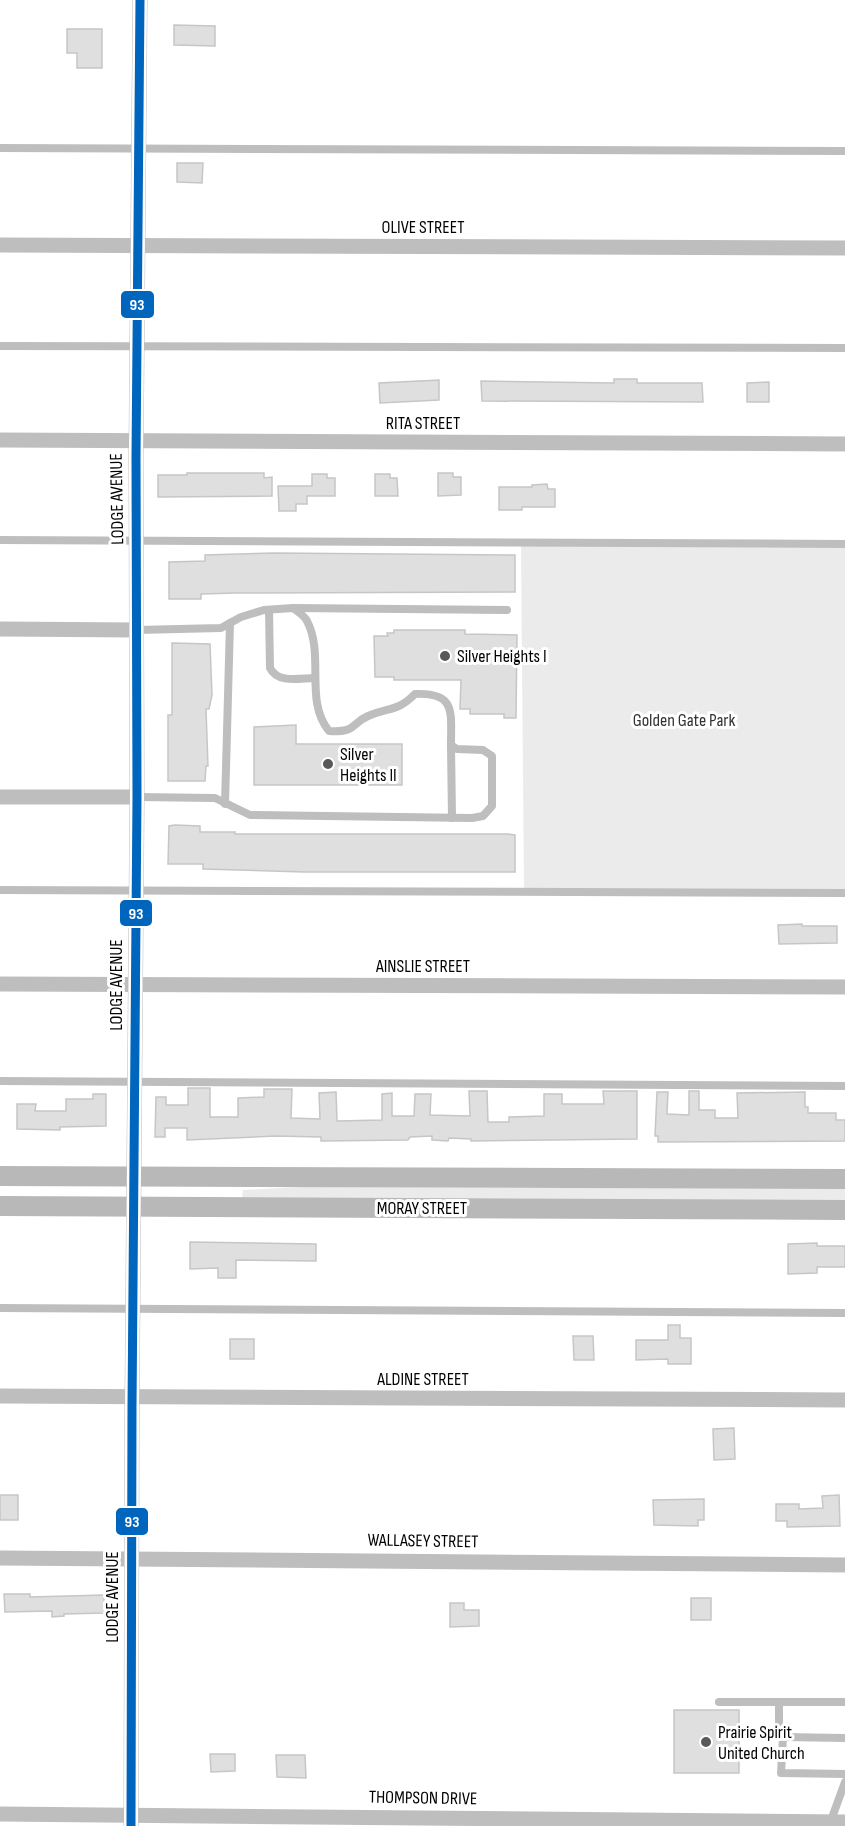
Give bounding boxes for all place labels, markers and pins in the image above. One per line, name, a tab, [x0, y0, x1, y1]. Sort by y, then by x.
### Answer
place label: Silver Heights I	[457, 646, 547, 667]
marker: Silver Heights I	[438, 649, 452, 663]
place label: Silver Heights II	[340, 744, 397, 786]
marker: Silver Heights II	[321, 757, 335, 771]
place label: Prairie Spirit United Church	[718, 1722, 805, 1764]
marker: Prairie Spirit United Church	[699, 1735, 713, 1749]

